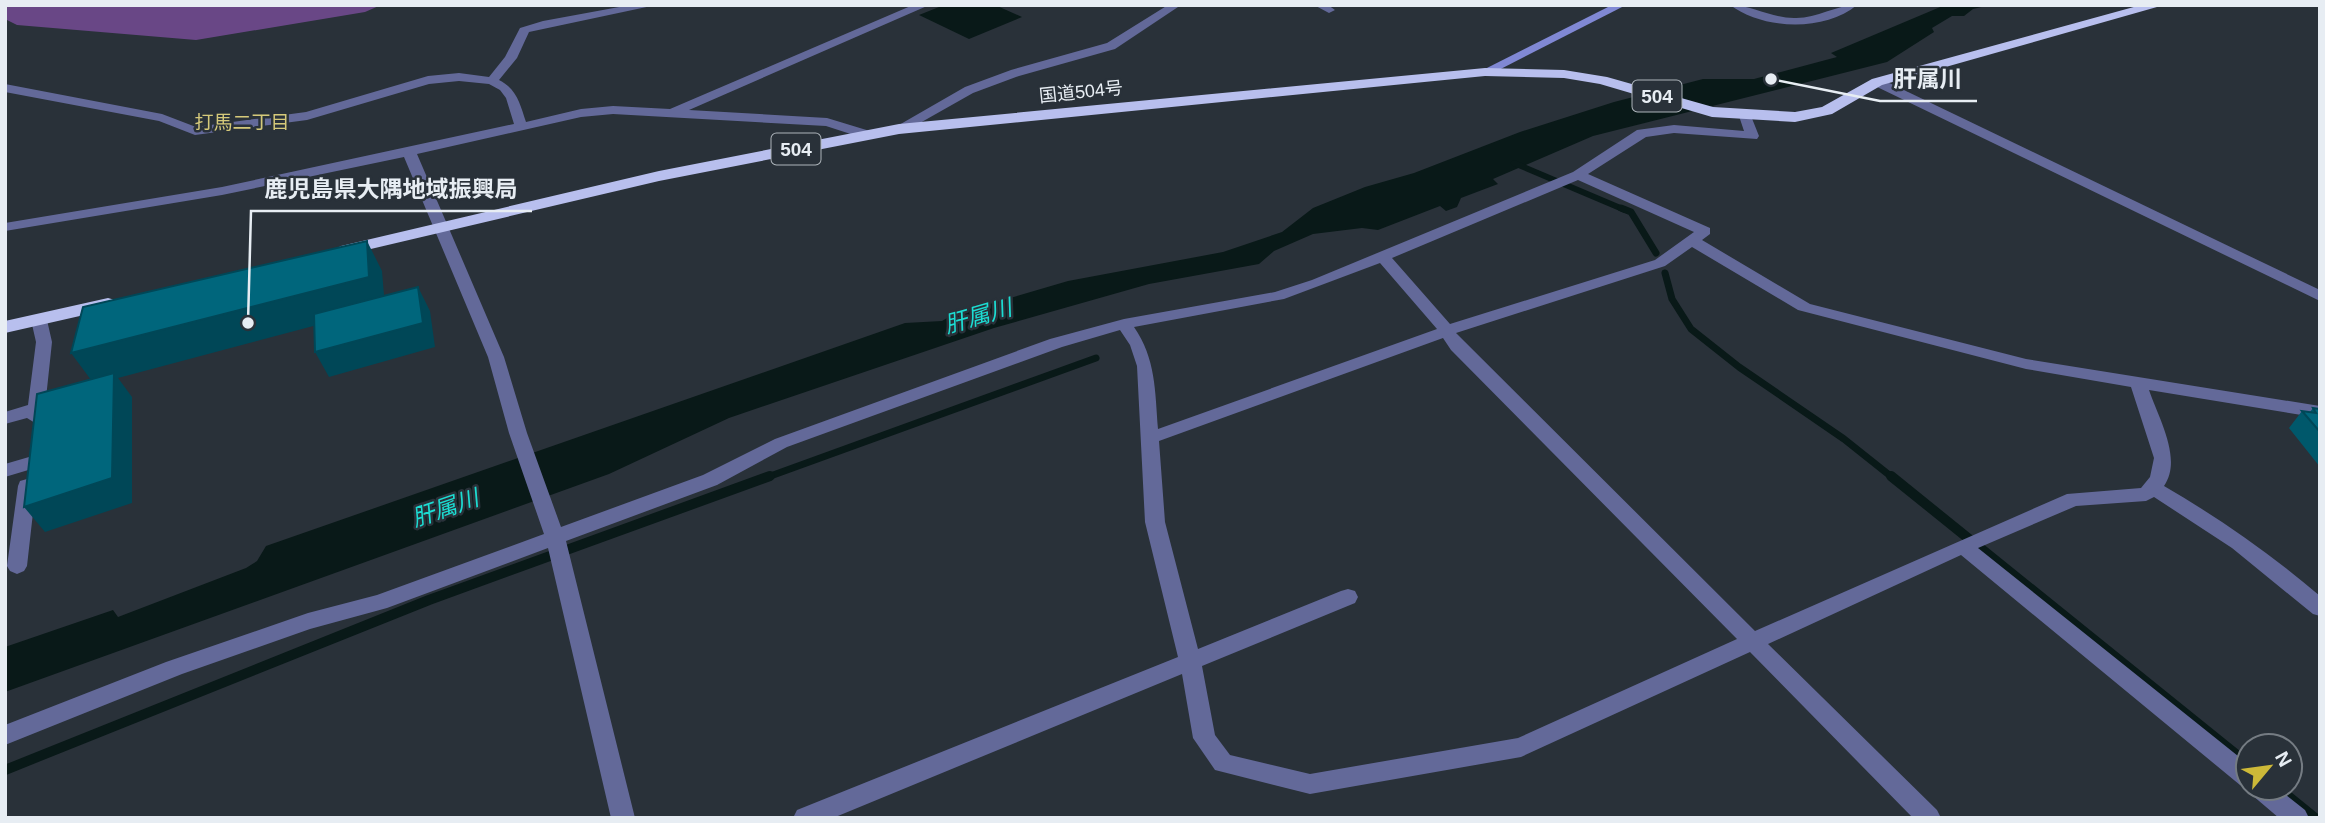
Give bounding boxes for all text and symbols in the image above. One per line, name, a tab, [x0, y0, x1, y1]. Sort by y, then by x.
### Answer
callout: 肝属川	[1880, 57, 1977, 101]
text: 肝属川	[1894, 66, 1963, 92]
street label: 国道504号	[1038, 78, 1124, 106]
road number: 504	[1632, 80, 1682, 111]
district label: 打馬二丁目	[194, 112, 290, 133]
road number: 504	[772, 134, 820, 164]
callout: 鹿児島県大隅地域振興局	[251, 167, 532, 211]
text: 鹿児島県大隅地域振興局	[265, 176, 518, 202]
water label: 肝属川	[941, 293, 1018, 338]
water label: 肝属川	[408, 483, 485, 532]
north arrow	[2234, 732, 2304, 802]
text: N	[2271, 748, 2296, 770]

